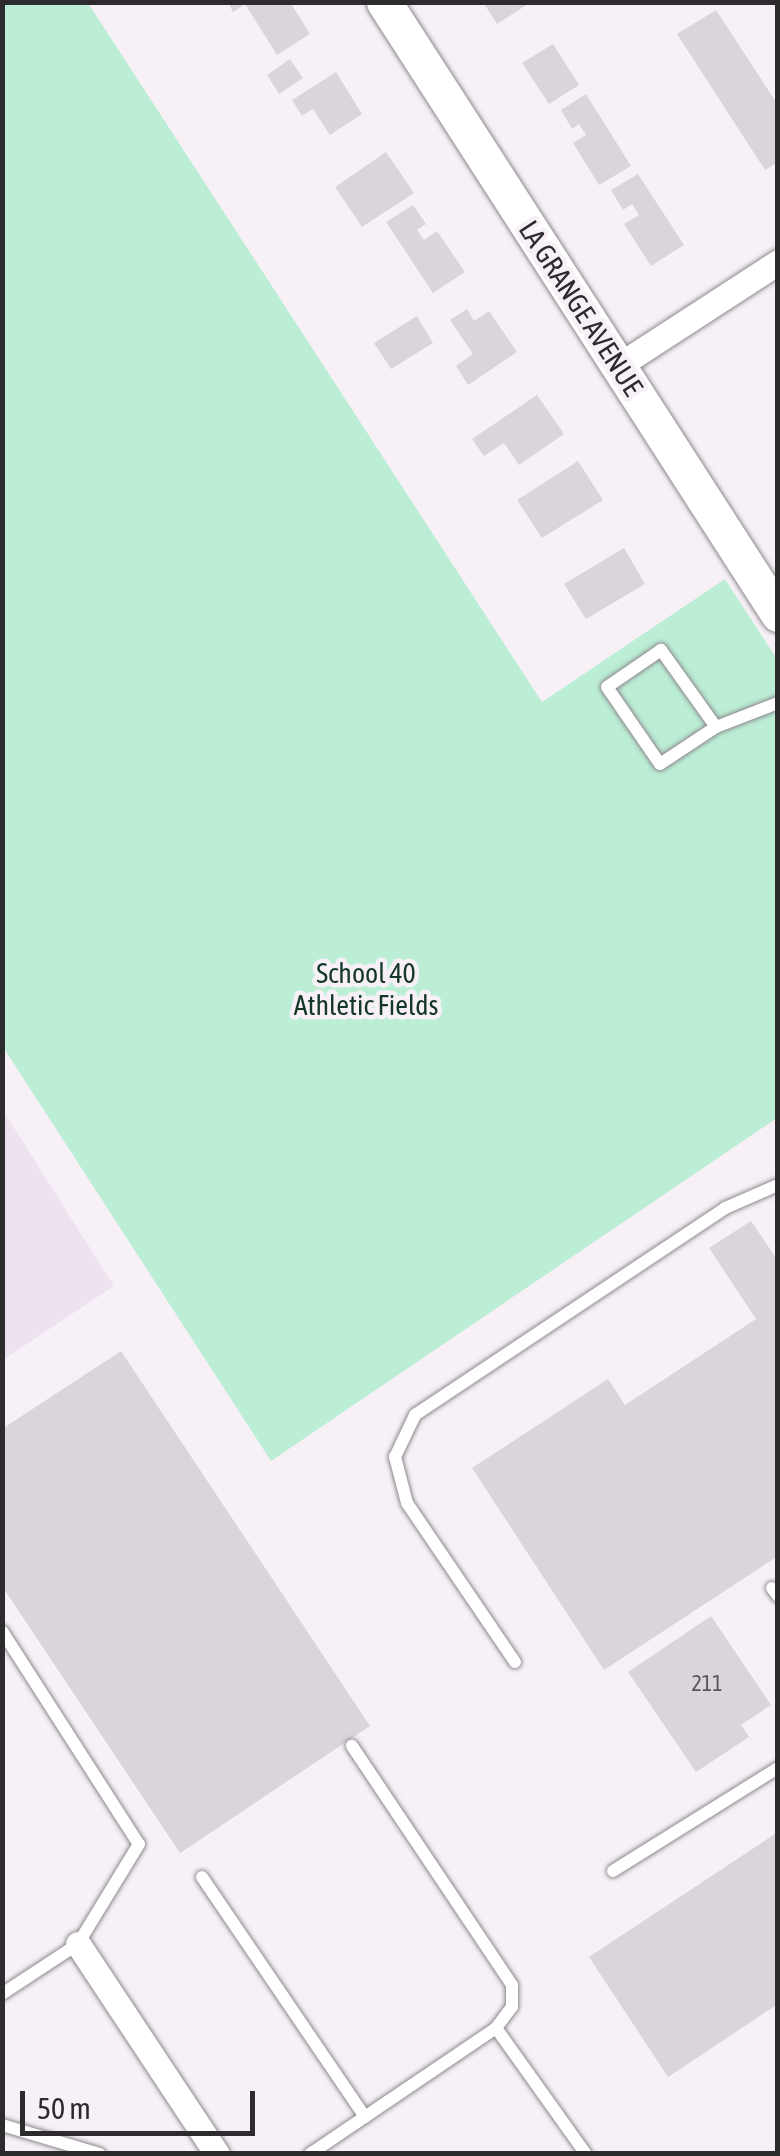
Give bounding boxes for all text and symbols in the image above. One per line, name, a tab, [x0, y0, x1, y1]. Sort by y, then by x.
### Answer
street label: LA GRANGE AVENUE	[512, 214, 650, 402]
park label: School 40 Athletic Fields	[294, 956, 438, 1022]
house number: 211	[691, 1671, 723, 1697]
scale bar	[25, 2071, 260, 2133]
text: 50 m	[37, 2091, 91, 2125]

